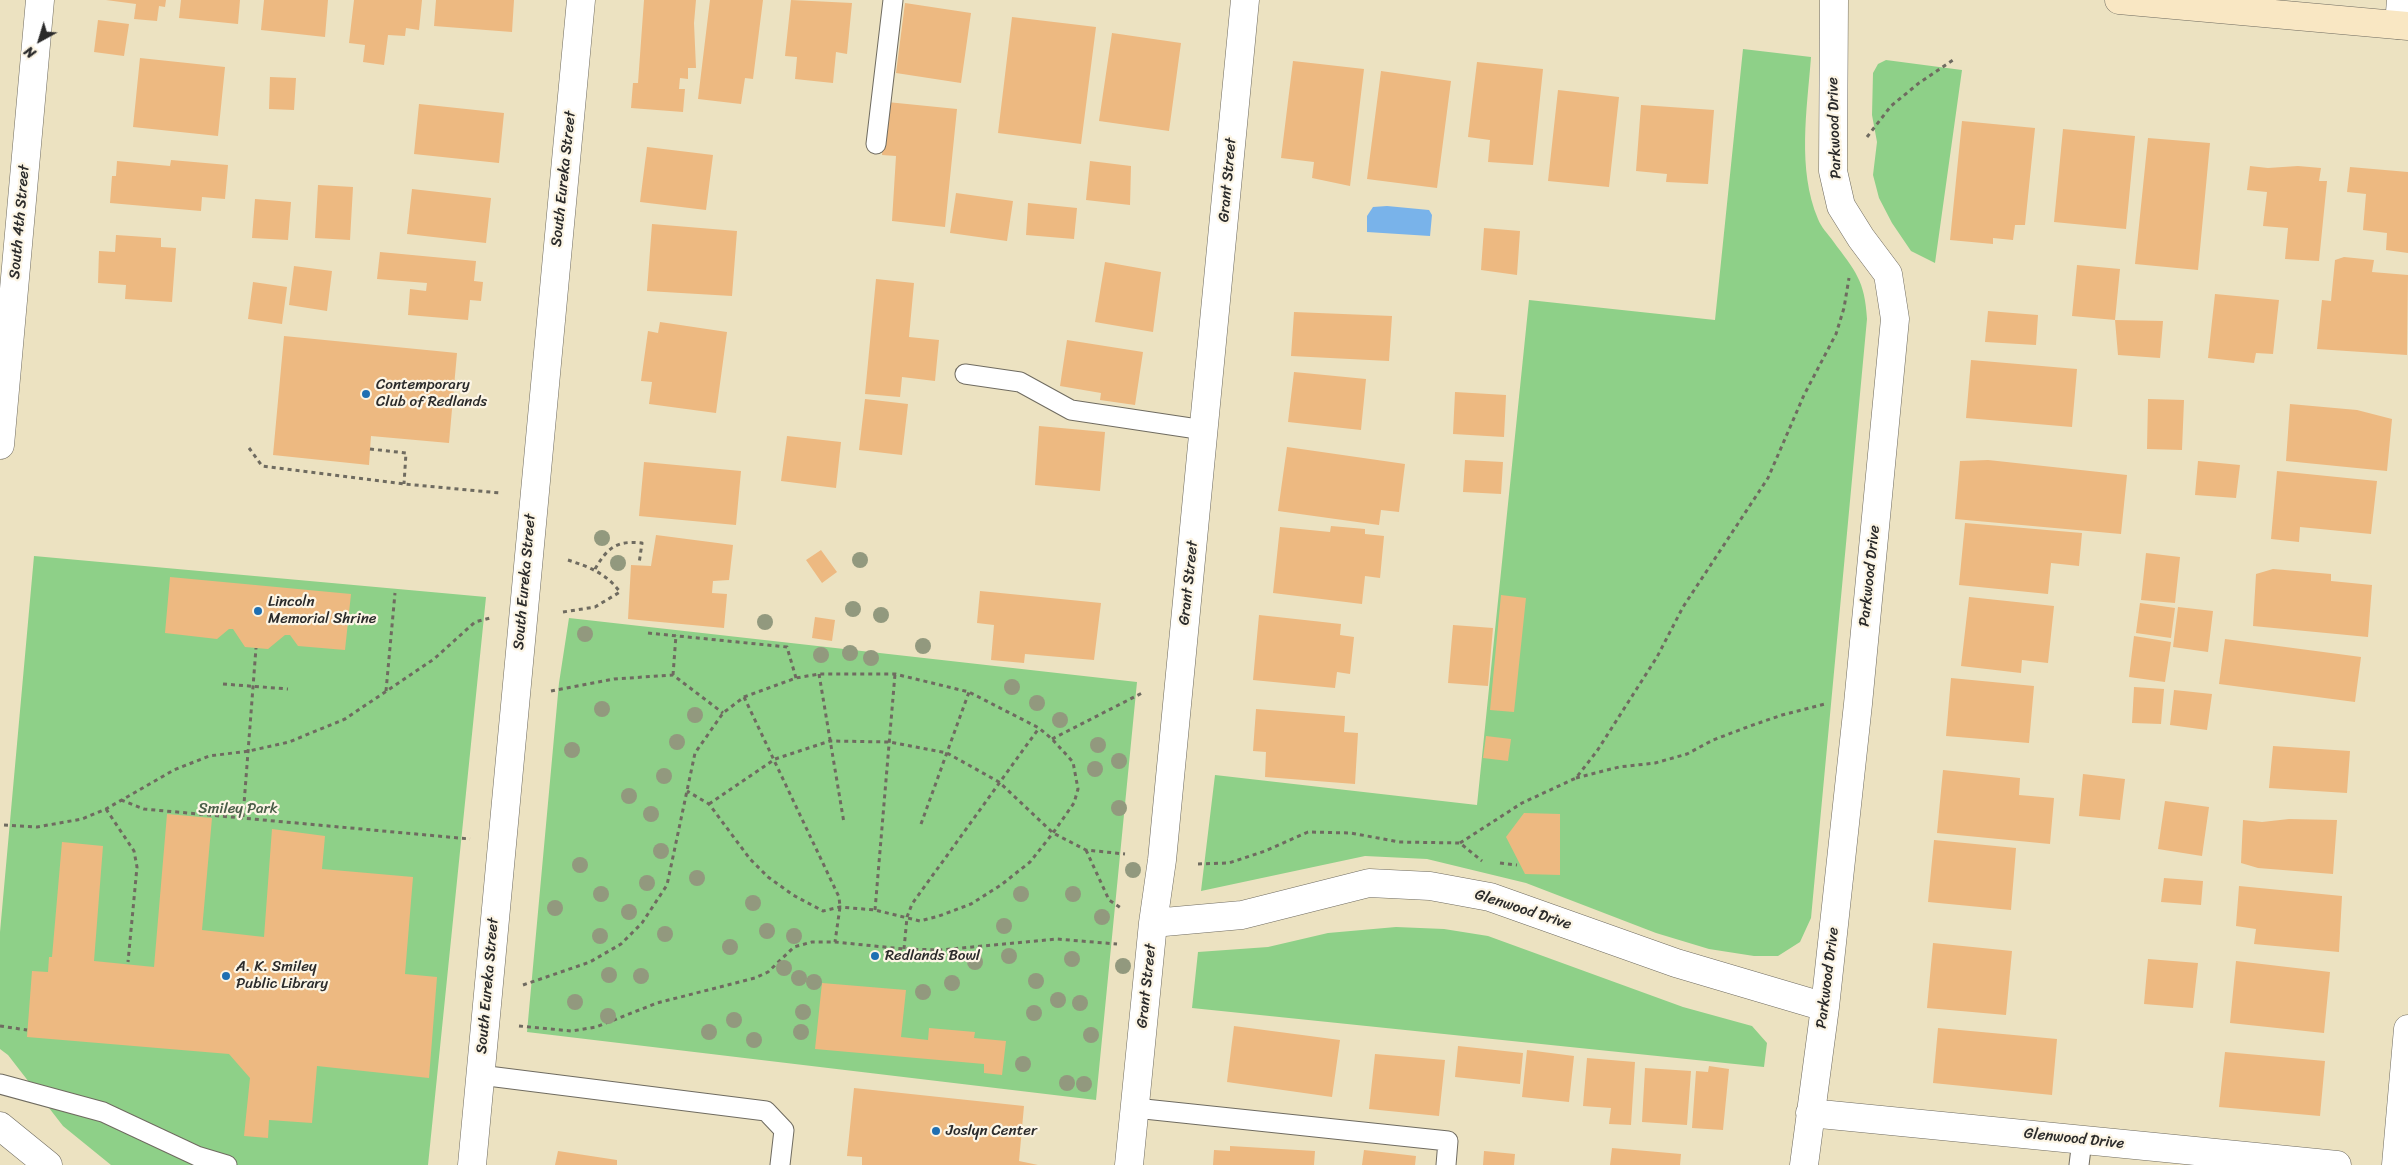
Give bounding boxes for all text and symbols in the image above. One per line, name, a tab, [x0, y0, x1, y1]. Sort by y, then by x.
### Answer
north arrow	[15, 15, 65, 65]
text: N	[19, 39, 42, 65]
street label: Parkwood Drive	[1824, 77, 1846, 179]
street label: South Eureka Street	[548, 110, 580, 248]
street label: Grant Street	[1215, 137, 1241, 223]
street label: South 4th Street	[6, 164, 34, 280]
place label: Contemporary Club of Redlands	[376, 376, 487, 411]
marker: Contemporary Club of Redlands	[360, 388, 372, 400]
street label: South Eureka Street	[510, 513, 540, 651]
street label: Parkwood Drive	[1856, 524, 1884, 628]
street label: Grant Street	[1176, 540, 1202, 626]
place label: Lincoln Memorial Shrine	[268, 593, 377, 628]
marker: Lincoln Memorial Shrine	[252, 605, 264, 617]
park label: Smiley Park	[198, 800, 278, 818]
street label: Glenwood Drive	[1472, 886, 1574, 934]
street label: South Eureka Street	[473, 917, 503, 1055]
street label: Parkwood Drive	[1813, 926, 1843, 1030]
street label: Grant Street	[1134, 943, 1160, 1029]
place label: Redlands Bowl	[885, 947, 980, 965]
marker: Redlands Bowl	[869, 950, 881, 962]
place label: A. K. Smiley Public Library	[236, 958, 328, 993]
marker: A. K. Smiley Public Library	[220, 970, 232, 982]
place label: Joslyn Center	[946, 1122, 1037, 1140]
marker: Joslyn Center	[930, 1125, 942, 1137]
street label: Glenwood Drive	[2023, 1125, 2125, 1153]

